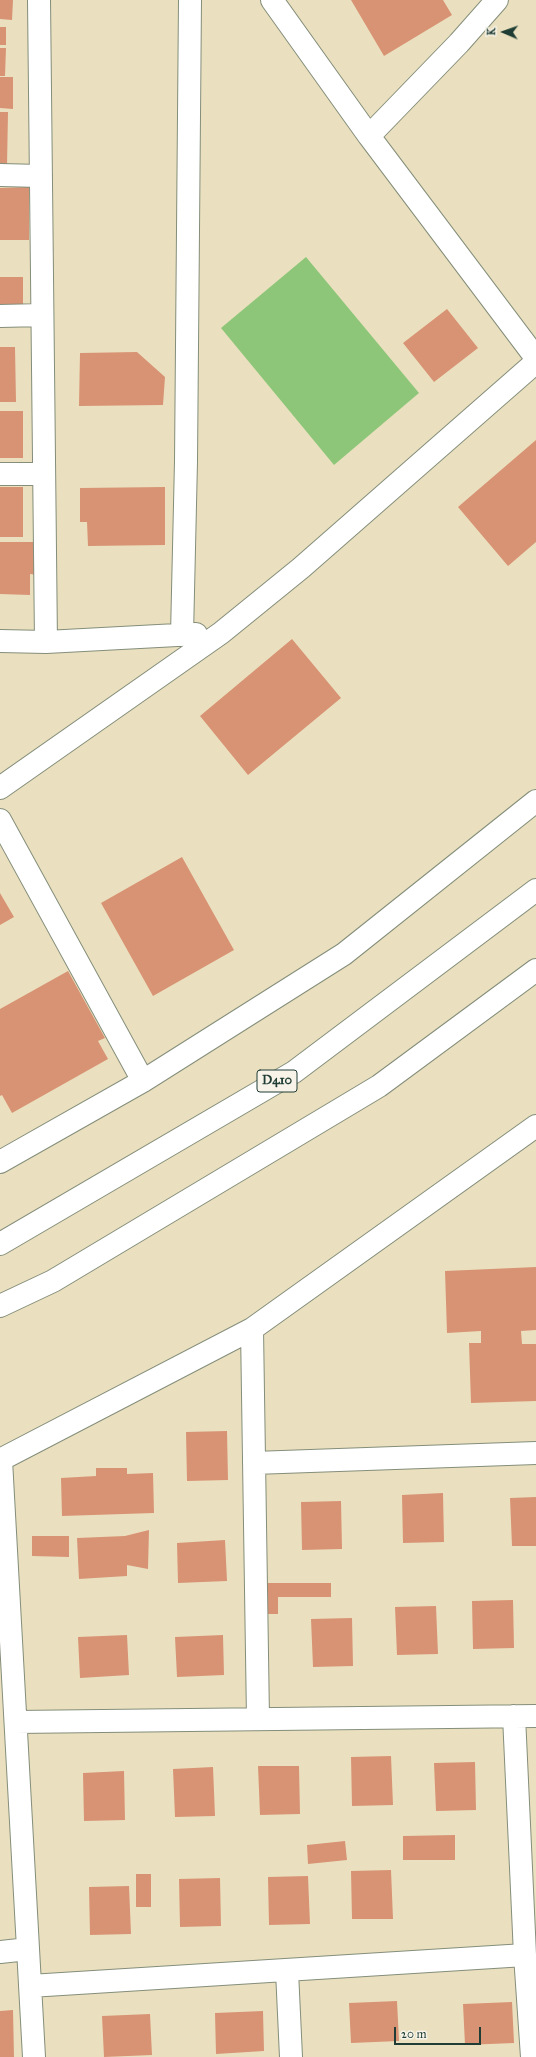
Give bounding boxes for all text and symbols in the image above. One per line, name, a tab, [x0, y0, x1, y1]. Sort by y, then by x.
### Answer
north arrow	[484, 12, 524, 52]
text: K	[485, 27, 498, 36]
road number: D410	[257, 1070, 297, 1092]
scale bar	[396, 2019, 483, 2045]
text: 20 m	[401, 2027, 427, 2041]

